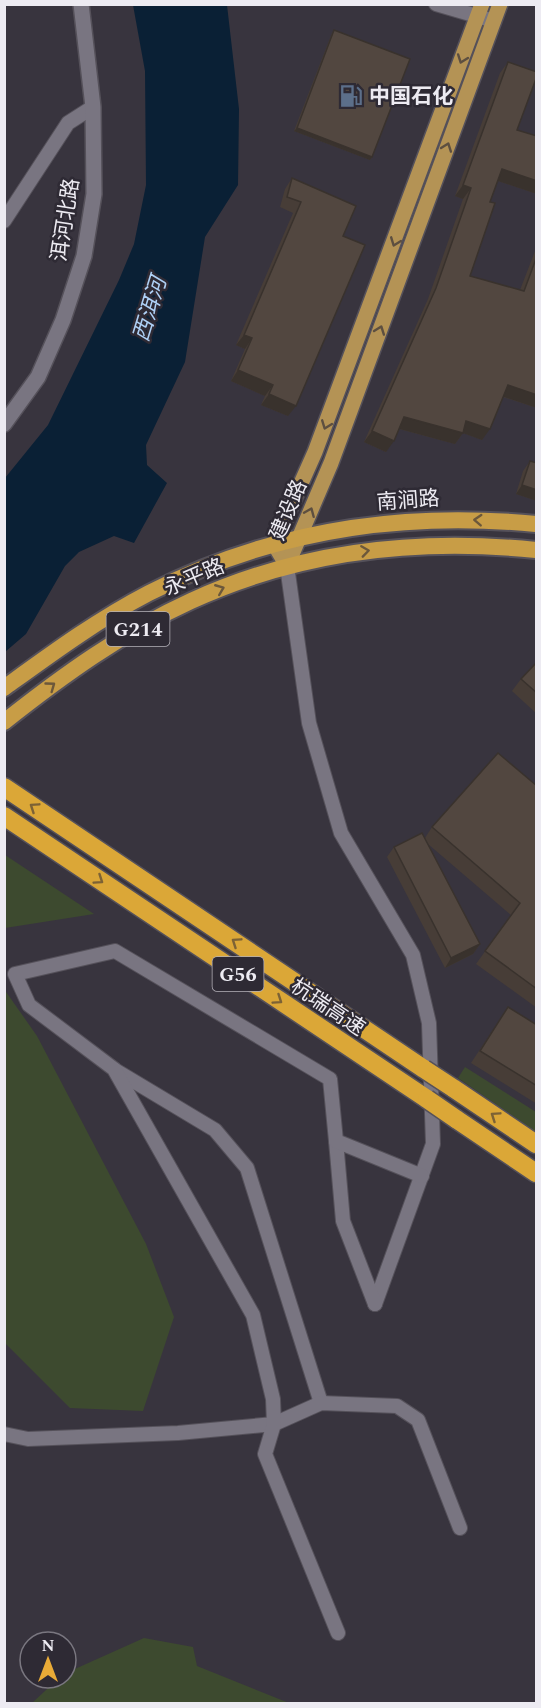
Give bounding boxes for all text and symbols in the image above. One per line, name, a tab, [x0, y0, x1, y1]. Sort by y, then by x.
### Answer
one-way arrow	[457, 54, 470, 64]
place label: 中国石化	[369, 81, 453, 113]
fuel station icon: 中国石化	[338, 83, 364, 109]
one-way arrow	[440, 143, 453, 153]
street label: 洱河北路	[44, 176, 88, 264]
one-way arrow	[389, 237, 402, 247]
water label: 西洱河	[125, 269, 177, 346]
one-way arrow	[372, 326, 385, 336]
one-way arrow	[320, 419, 333, 430]
street label: 建设路	[262, 475, 316, 546]
street label: 南涧路	[376, 483, 441, 519]
one-way arrow	[303, 508, 315, 519]
one-way arrow	[474, 513, 483, 526]
one-way arrow	[361, 546, 370, 558]
street label: 永平路	[159, 551, 230, 605]
one-way arrow	[213, 584, 224, 596]
road number: G214	[106, 612, 170, 646]
one-way arrow	[45, 682, 56, 693]
one-way arrow	[29, 803, 40, 814]
one-way arrow	[92, 873, 103, 884]
one-way arrow	[232, 938, 242, 950]
road number: G56	[212, 957, 264, 991]
street label: 杭瑞高速	[284, 971, 371, 1045]
one-way arrow	[272, 993, 282, 1005]
one-way arrow	[490, 1112, 501, 1123]
north arrow	[18, 1630, 78, 1690]
text: N	[41, 1634, 55, 1658]

